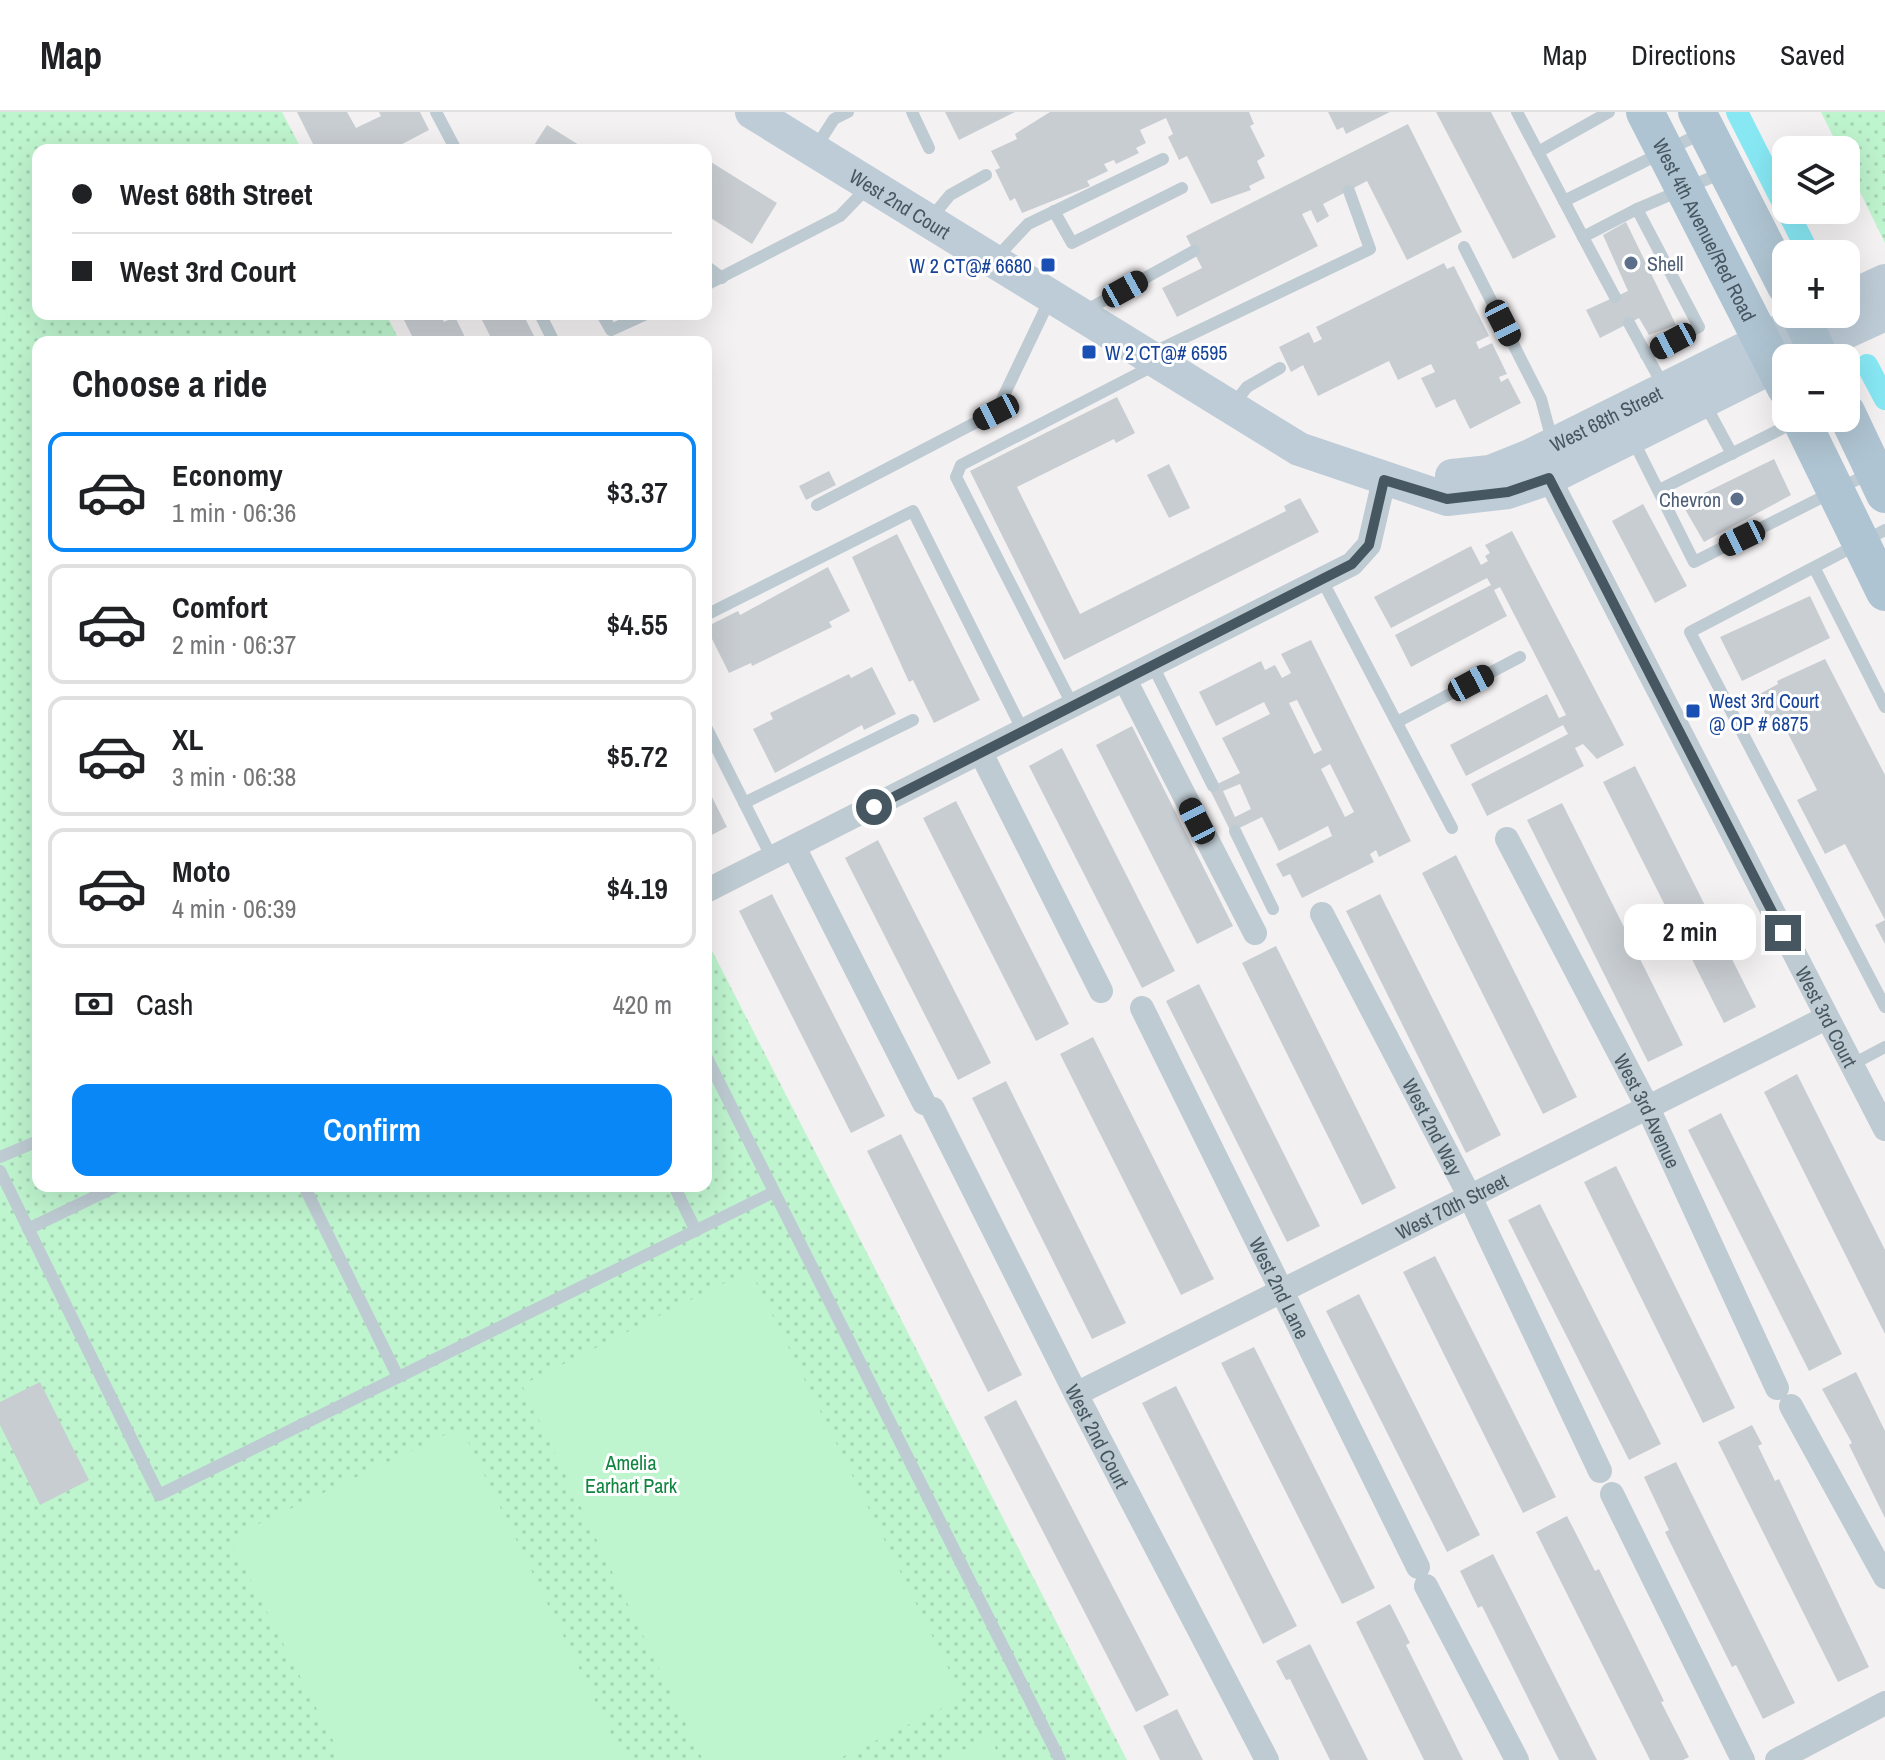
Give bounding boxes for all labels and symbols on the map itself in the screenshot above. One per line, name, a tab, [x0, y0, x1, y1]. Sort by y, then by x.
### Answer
street label: West 4th Avenue/Red Road	[1647, 133, 1763, 326]
street label: West 2nd Court	[845, 162, 956, 245]
place label: Shell	[1647, 250, 1683, 277]
place label: W 2 CT@# 6680	[910, 252, 1032, 279]
marker: Shell	[1622, 254, 1640, 272]
marker: W 2 CT@# 6680	[1039, 256, 1057, 274]
car	[1098, 267, 1152, 311]
car	[1481, 296, 1525, 350]
car	[1646, 319, 1700, 363]
place label: W 2 CT@# 6595	[1105, 339, 1227, 366]
marker: W 2 CT@# 6595	[1080, 343, 1098, 361]
street label: West 68th Street	[1545, 379, 1667, 457]
car	[969, 390, 1023, 434]
place label: Chevron	[1659, 486, 1721, 513]
marker: Chevron	[1728, 490, 1746, 508]
car	[1715, 517, 1769, 559]
car	[1444, 661, 1498, 705]
place label: West 3rd Court @ OP # 6875	[1709, 687, 1819, 737]
marker: West 3rd Court @ OP # 6875	[1684, 702, 1702, 720]
route start	[856, 789, 892, 825]
car	[1175, 794, 1219, 848]
callout: 2 min	[1623, 905, 1755, 961]
route end	[1765, 915, 1801, 951]
street label: West 3rd Court	[1790, 961, 1864, 1072]
street label: West 3rd Avenue	[1608, 1049, 1687, 1172]
street label: West 2nd Way	[1397, 1074, 1470, 1181]
street label: West 70th Street	[1391, 1166, 1512, 1245]
street label: West 2nd Lane	[1244, 1232, 1317, 1343]
street label: West 2nd Court	[1060, 1379, 1136, 1493]
park label: Amelia Earhart Park	[585, 1449, 678, 1499]

